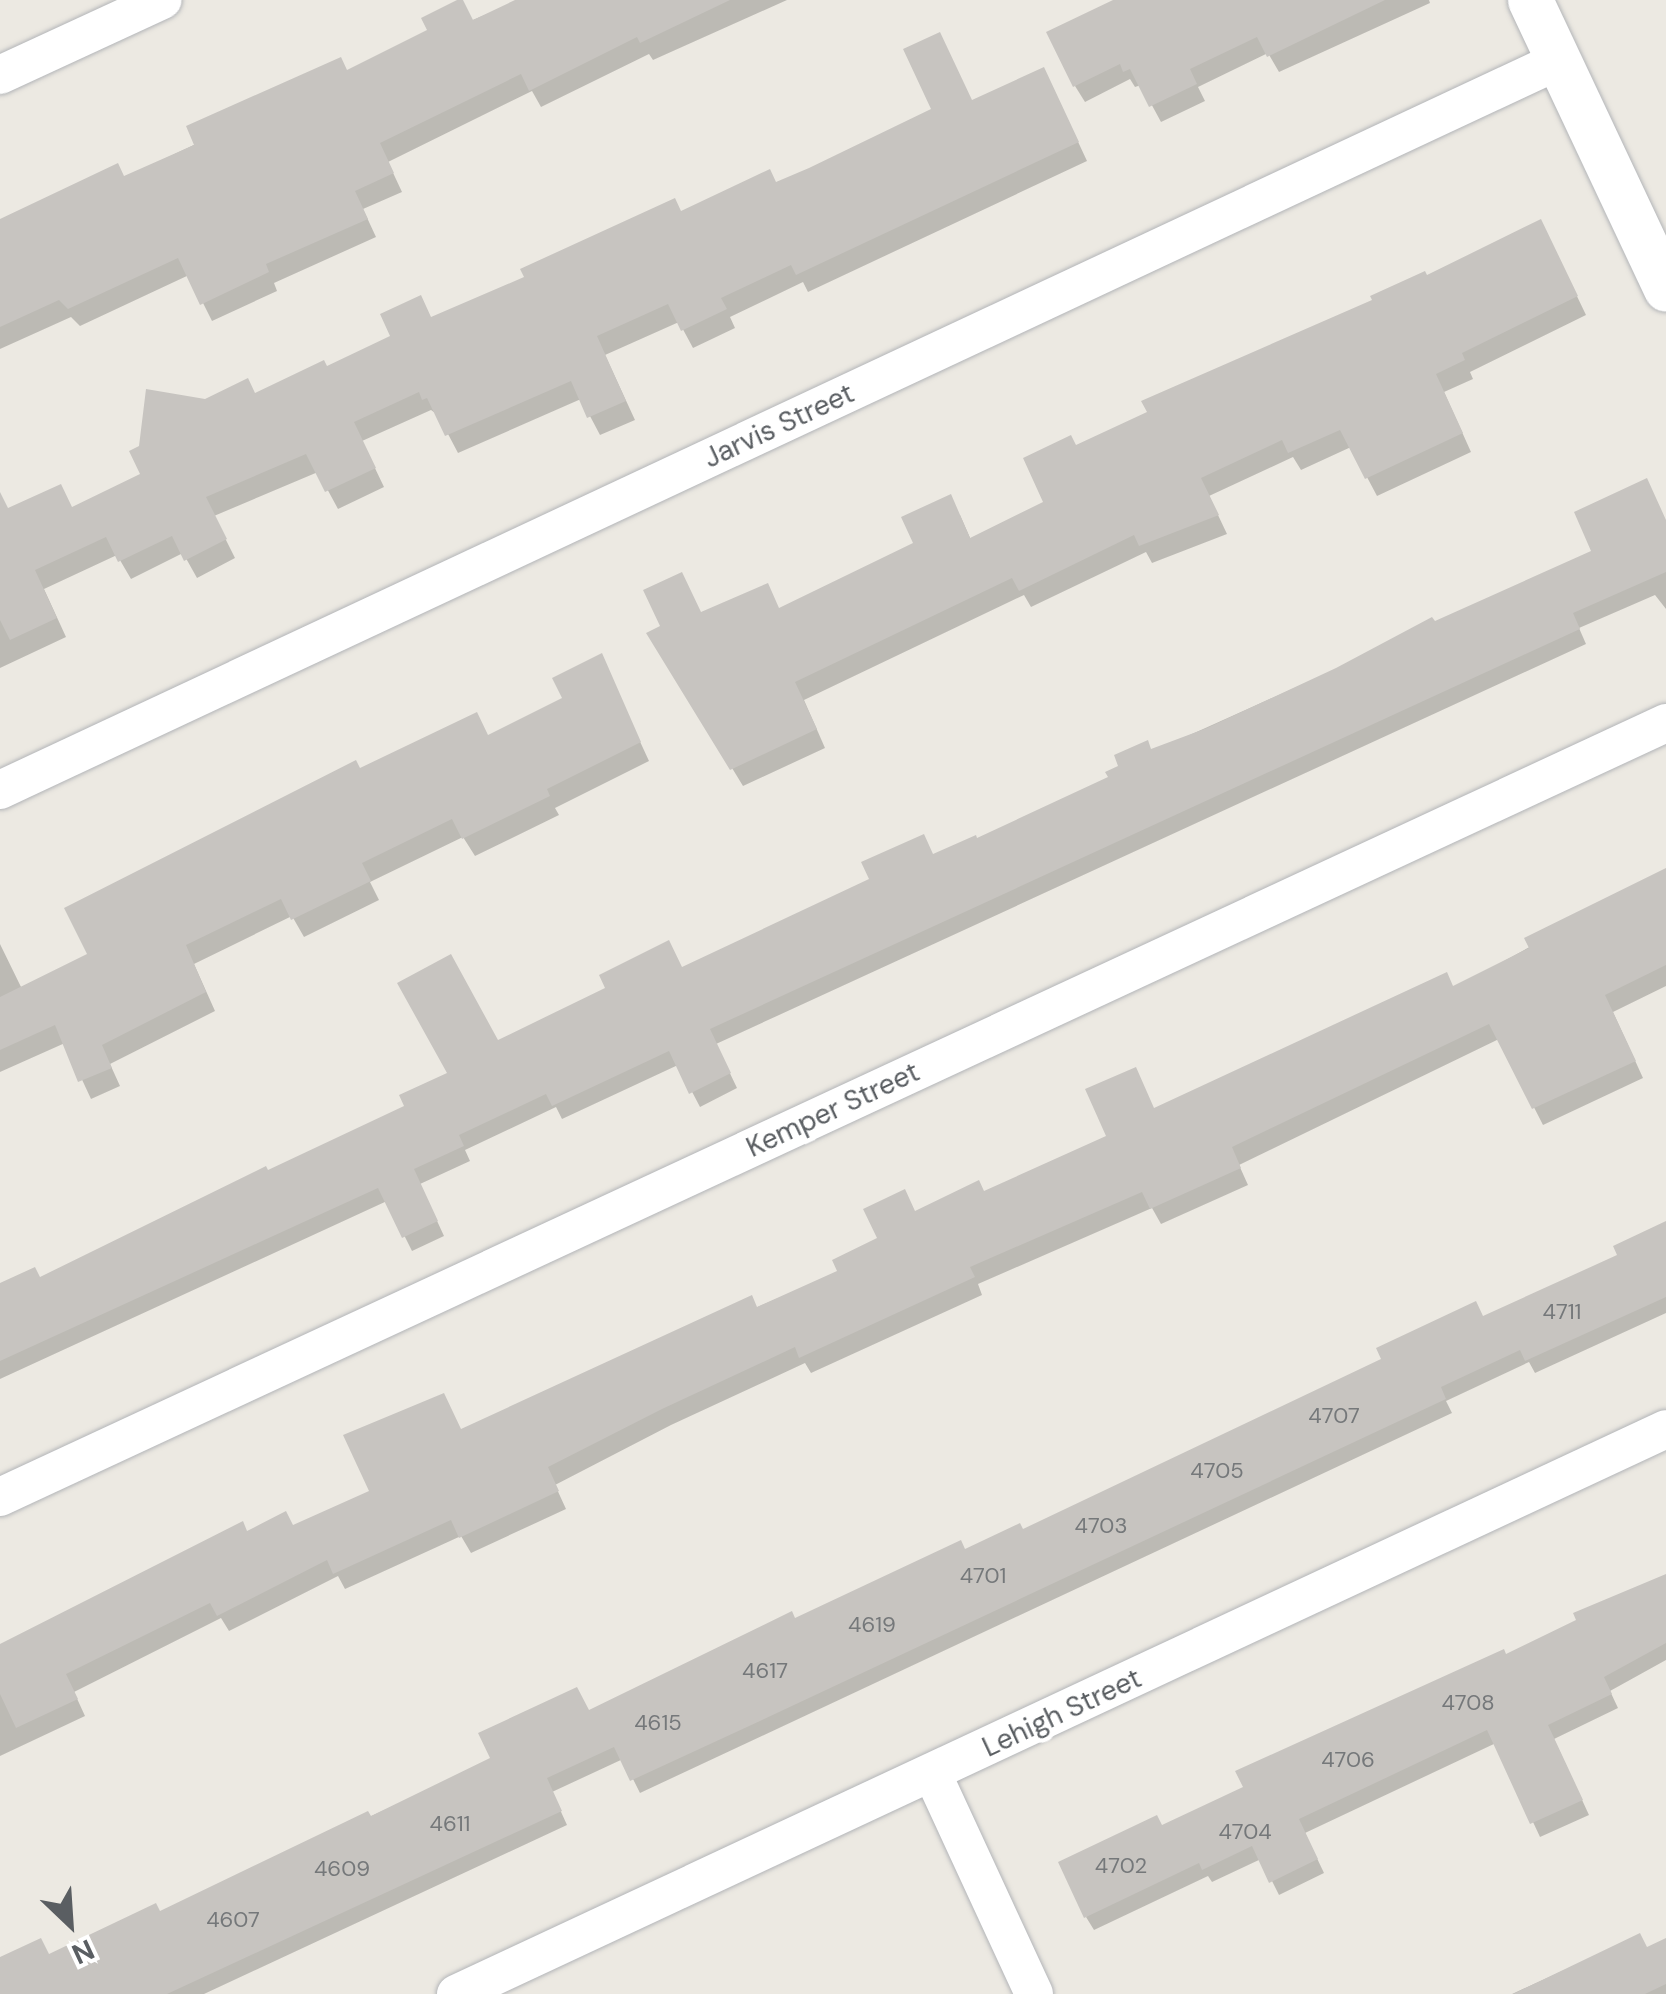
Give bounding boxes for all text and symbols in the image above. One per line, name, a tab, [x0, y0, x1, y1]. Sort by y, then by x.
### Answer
street label: Jarvis Street	[699, 377, 859, 475]
street label: Kemper Street	[741, 1055, 925, 1165]
house number: 4711	[1543, 1299, 1581, 1325]
house number: 4707	[1308, 1403, 1360, 1429]
house number: 4705	[1190, 1458, 1244, 1484]
house number: 4703	[1075, 1513, 1127, 1539]
house number: 4701	[960, 1563, 1006, 1589]
house number: 4619	[848, 1612, 896, 1638]
house number: 4617	[742, 1658, 788, 1684]
street label: Lehigh Street	[977, 1662, 1147, 1764]
house number: 4708	[1441, 1690, 1495, 1716]
house number: 4615	[634, 1710, 682, 1736]
house number: 4706	[1321, 1747, 1375, 1773]
house number: 4611	[430, 1811, 470, 1837]
house number: 4704	[1218, 1819, 1272, 1845]
house number: 4702	[1095, 1853, 1147, 1879]
house number: 4609	[314, 1856, 370, 1882]
north arrow	[20, 1874, 120, 1974]
house number: 4607	[206, 1907, 260, 1933]
text: N	[66, 1931, 100, 1973]

